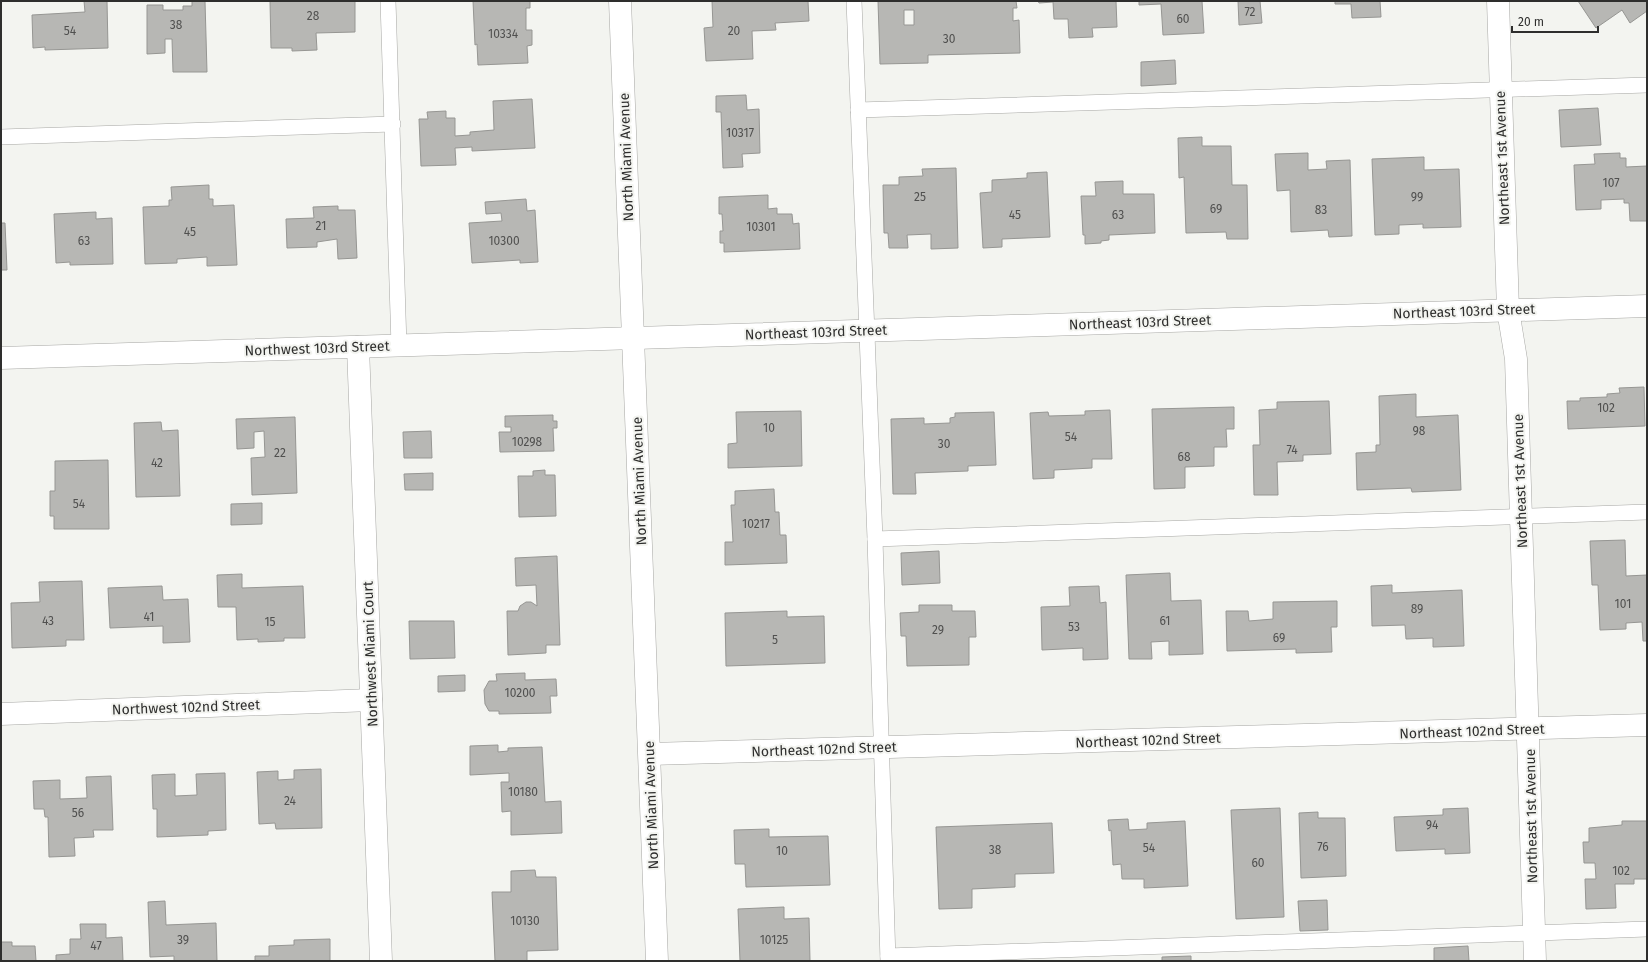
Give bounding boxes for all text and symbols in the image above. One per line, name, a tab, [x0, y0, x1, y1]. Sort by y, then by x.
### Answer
house number: 72	[1244, 5, 1256, 19]
scale bar	[1512, 8, 1598, 34]
house number: 28	[307, 9, 320, 23]
house number: 60	[1176, 12, 1190, 26]
text: 20 m	[1518, 15, 1544, 29]
house number: 38	[170, 18, 183, 32]
house number: 54	[64, 24, 77, 38]
house number: 20	[728, 24, 741, 38]
house number: 10334	[488, 27, 519, 41]
house number: 30	[943, 32, 956, 46]
street label: Northeast 1st Avenue	[1492, 90, 1513, 225]
street label: North Miami Avenue	[616, 92, 637, 222]
house number: 10317	[726, 126, 754, 140]
house number: 107	[1603, 176, 1619, 190]
house number: 25	[914, 190, 926, 204]
house number: 99	[1411, 190, 1423, 204]
house number: 69	[1210, 202, 1222, 216]
house number: 83	[1315, 203, 1327, 217]
house number: 45	[1009, 208, 1021, 222]
house number: 63	[1112, 208, 1124, 222]
house number: 21	[316, 219, 326, 233]
house number: 10301	[746, 220, 776, 234]
house number: 45	[184, 225, 196, 239]
house number: 63	[78, 234, 90, 248]
house number: 10300	[488, 234, 520, 248]
street label: Northeast 103rd Street	[1393, 300, 1536, 322]
street label: Northeast 103rd Street	[1069, 311, 1212, 333]
street label: Northeast 103rd Street	[745, 321, 888, 343]
street label: Northwest 103rd Street	[244, 337, 391, 360]
house number: 102	[1597, 401, 1615, 415]
street label: Northeast 1st Avenue	[1510, 413, 1531, 548]
street label: North Miami Avenue	[629, 416, 650, 546]
house number: 10	[763, 421, 775, 435]
house number: 98	[1413, 424, 1426, 438]
house number: 54	[1065, 430, 1078, 444]
house number: 10298	[512, 435, 543, 449]
house number: 30	[938, 437, 951, 451]
house number: 74	[1286, 443, 1298, 457]
house number: 22	[274, 446, 286, 460]
house number: 68	[1177, 450, 1191, 464]
house number: 42	[151, 456, 163, 470]
house number: 54	[73, 497, 86, 511]
house number: 10217	[742, 517, 770, 531]
street label: Northwest Miami Court	[359, 580, 382, 727]
house number: 101	[1615, 597, 1631, 611]
house number: 89	[1411, 602, 1423, 616]
house number: 41	[144, 610, 154, 624]
house number: 43	[42, 614, 54, 628]
house number: 61	[1159, 614, 1171, 628]
house number: 15	[264, 615, 276, 629]
house number: 53	[1068, 620, 1080, 634]
house number: 29	[932, 623, 944, 637]
house number: 69	[1273, 631, 1285, 645]
house number: 5	[772, 633, 778, 647]
house number: 10200	[504, 686, 536, 700]
street label: Northwest 102nd Street	[112, 696, 261, 719]
street label: Northeast 102nd Street	[1399, 720, 1546, 743]
street label: Northeast 102nd Street	[1075, 729, 1222, 752]
street label: Northeast 102nd Street	[751, 738, 898, 761]
street label: North Miami Avenue	[641, 740, 662, 870]
street label: Northeast 1st Avenue	[1522, 749, 1541, 883]
house number: 10180	[508, 785, 538, 799]
house number: 24	[284, 794, 297, 808]
house number: 56	[72, 806, 84, 820]
house number: 94	[1426, 818, 1439, 832]
house number: 76	[1317, 840, 1329, 854]
house number: 54	[1143, 841, 1156, 855]
house number: 38	[989, 843, 1002, 857]
house number: 10	[776, 844, 788, 858]
house number: 60	[1251, 856, 1265, 870]
house number: 102	[1612, 864, 1630, 878]
house number: 10130	[510, 914, 540, 928]
house number: 39	[177, 933, 189, 947]
house number: 10125	[760, 933, 788, 947]
house number: 47	[90, 939, 102, 953]

